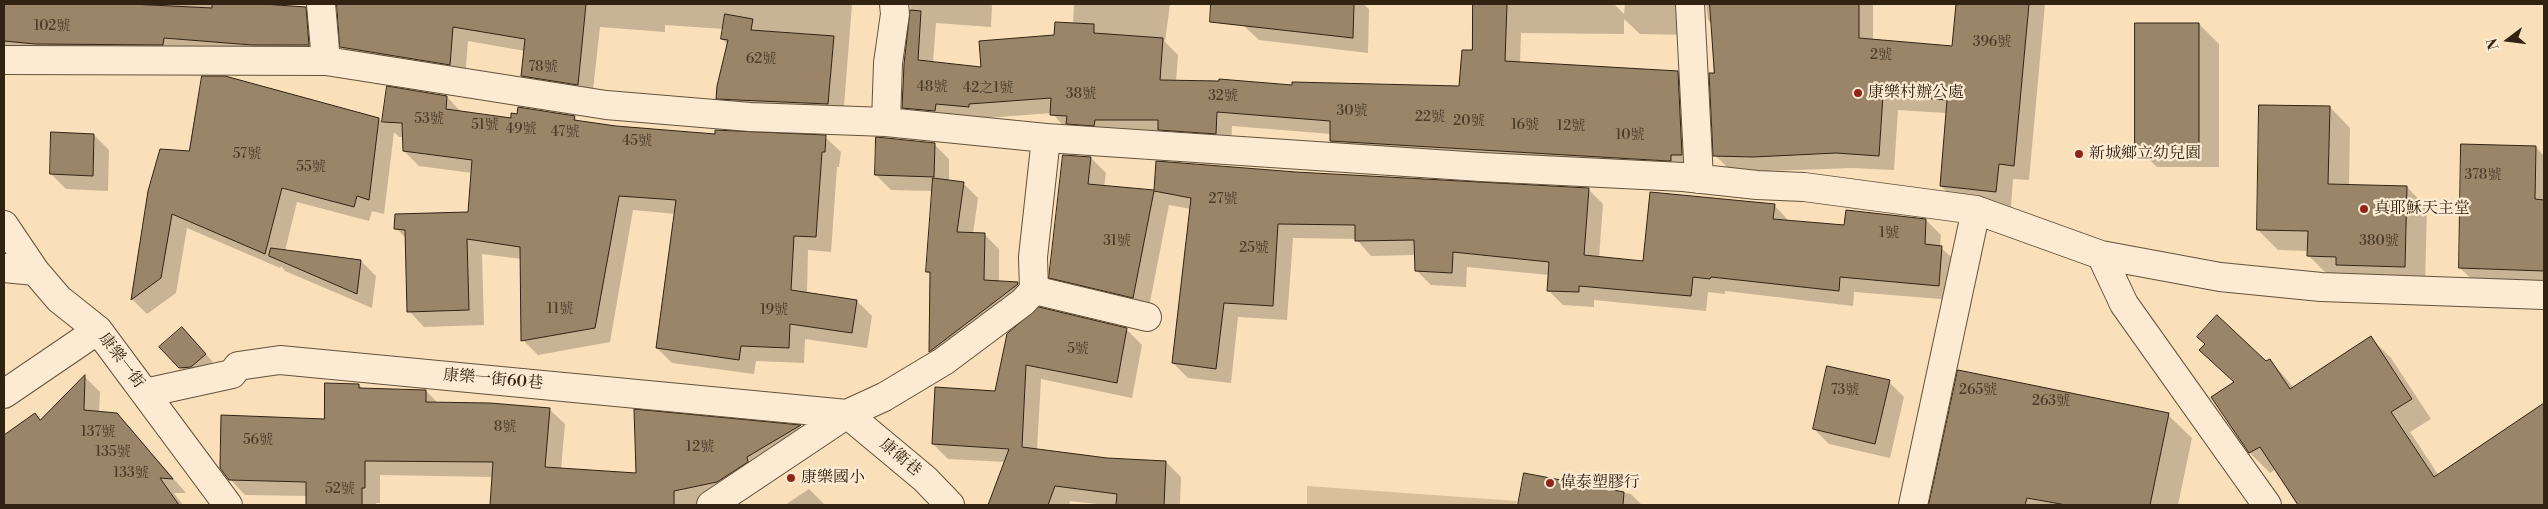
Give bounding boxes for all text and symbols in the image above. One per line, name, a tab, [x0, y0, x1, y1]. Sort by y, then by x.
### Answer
north arrow	[2483, 15, 2533, 65]
house number: 102號	[34, 19, 70, 35]
house number: 396號	[1973, 35, 2011, 51]
text: N	[2483, 36, 2504, 52]
house number: 2號	[1870, 48, 1892, 64]
house number: 62號	[746, 52, 776, 68]
house number: 78號	[528, 60, 558, 76]
house number: 48號	[917, 80, 947, 96]
house number: 42之1號	[963, 81, 1013, 97]
place label: 康樂村辦公處	[1868, 83, 1964, 103]
house number: 38號	[1066, 87, 1096, 103]
marker: 康樂村辦公處	[1852, 87, 1864, 99]
house number: 32號	[1208, 89, 1238, 105]
house number: 30號	[1336, 104, 1368, 120]
house number: 22號	[1415, 110, 1445, 126]
house number: 53號	[414, 112, 444, 128]
house number: 20號	[1453, 114, 1485, 130]
house number: 51號	[471, 118, 499, 134]
house number: 16號	[1511, 118, 1539, 134]
house number: 12號	[1557, 119, 1585, 135]
house number: 49號	[506, 122, 536, 138]
house number: 47號	[551, 125, 579, 141]
house number: 10號	[1616, 128, 1644, 144]
house number: 45號	[622, 134, 652, 150]
place label: 新城鄉立幼兒園	[2089, 144, 2201, 164]
house number: 57號	[233, 147, 261, 163]
marker: 新城鄉立幼兒園	[2073, 148, 2085, 160]
house number: 55號	[296, 160, 326, 176]
house number: 378號	[2465, 168, 2501, 184]
house number: 27號	[1209, 192, 1237, 208]
place label: 真耶穌天主堂	[2374, 199, 2470, 219]
marker: 真耶穌天主堂	[2358, 203, 2370, 215]
house number: 1號	[1879, 226, 1899, 242]
house number: 31號	[1103, 234, 1131, 250]
house number: 380號	[2359, 234, 2399, 250]
house number: 25號	[1239, 241, 1269, 257]
house number: 11號	[547, 302, 573, 318]
house number: 19號	[760, 303, 788, 319]
street label: 康樂一街	[94, 330, 148, 392]
house number: 5號	[1067, 342, 1089, 358]
street label: 康樂一街60巷	[442, 366, 544, 394]
house number: 73號	[1831, 383, 1859, 399]
house number: 265號	[1959, 383, 1997, 399]
house number: 263號	[2032, 394, 2070, 410]
house number: 8號	[494, 420, 516, 436]
house number: 137號	[81, 425, 115, 441]
house number: 56號	[243, 433, 273, 449]
street label: 康衛巷	[875, 435, 925, 481]
house number: 12號	[686, 440, 714, 456]
house number: 135號	[95, 445, 131, 461]
house number: 133號	[113, 466, 149, 482]
place label: 康樂國小	[801, 468, 865, 488]
marker: 康樂國小	[785, 472, 797, 484]
place label: 偉泰塑膠行	[1560, 473, 1640, 493]
marker: 偉泰塑膠行	[1544, 477, 1556, 489]
house number: 52號	[325, 482, 355, 498]

